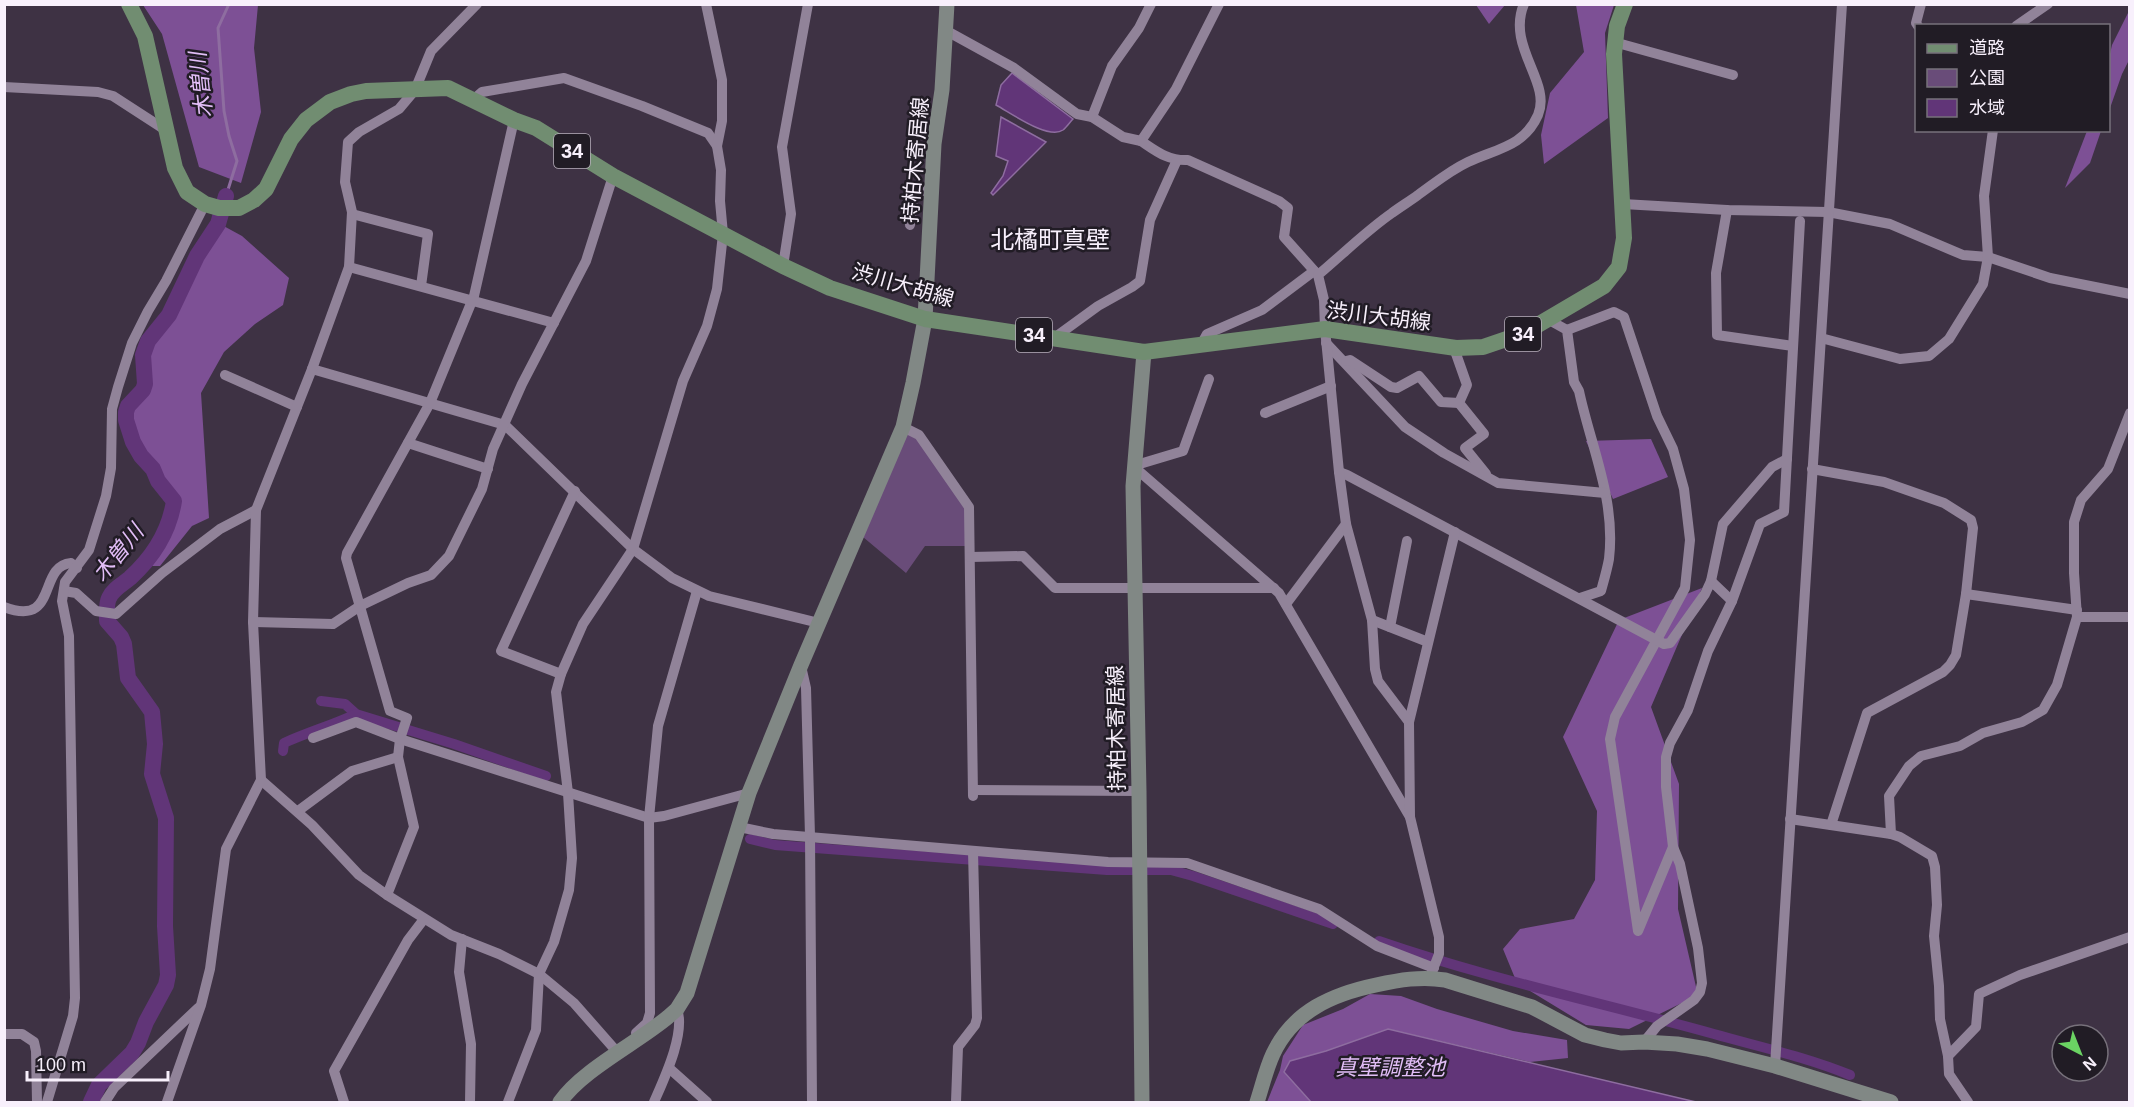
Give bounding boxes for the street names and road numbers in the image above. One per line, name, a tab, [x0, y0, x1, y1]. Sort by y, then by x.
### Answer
street label: 持柏木寄居線	[898, 96, 932, 224]
road number: 34	[554, 134, 590, 168]
street label: 渋川大胡線	[849, 259, 957, 311]
street label: 渋川大胡線	[1325, 298, 1433, 334]
road number: 34	[1505, 317, 1541, 351]
road number: 34	[1016, 318, 1052, 352]
street label: 持柏木寄居線	[1103, 665, 1129, 791]

